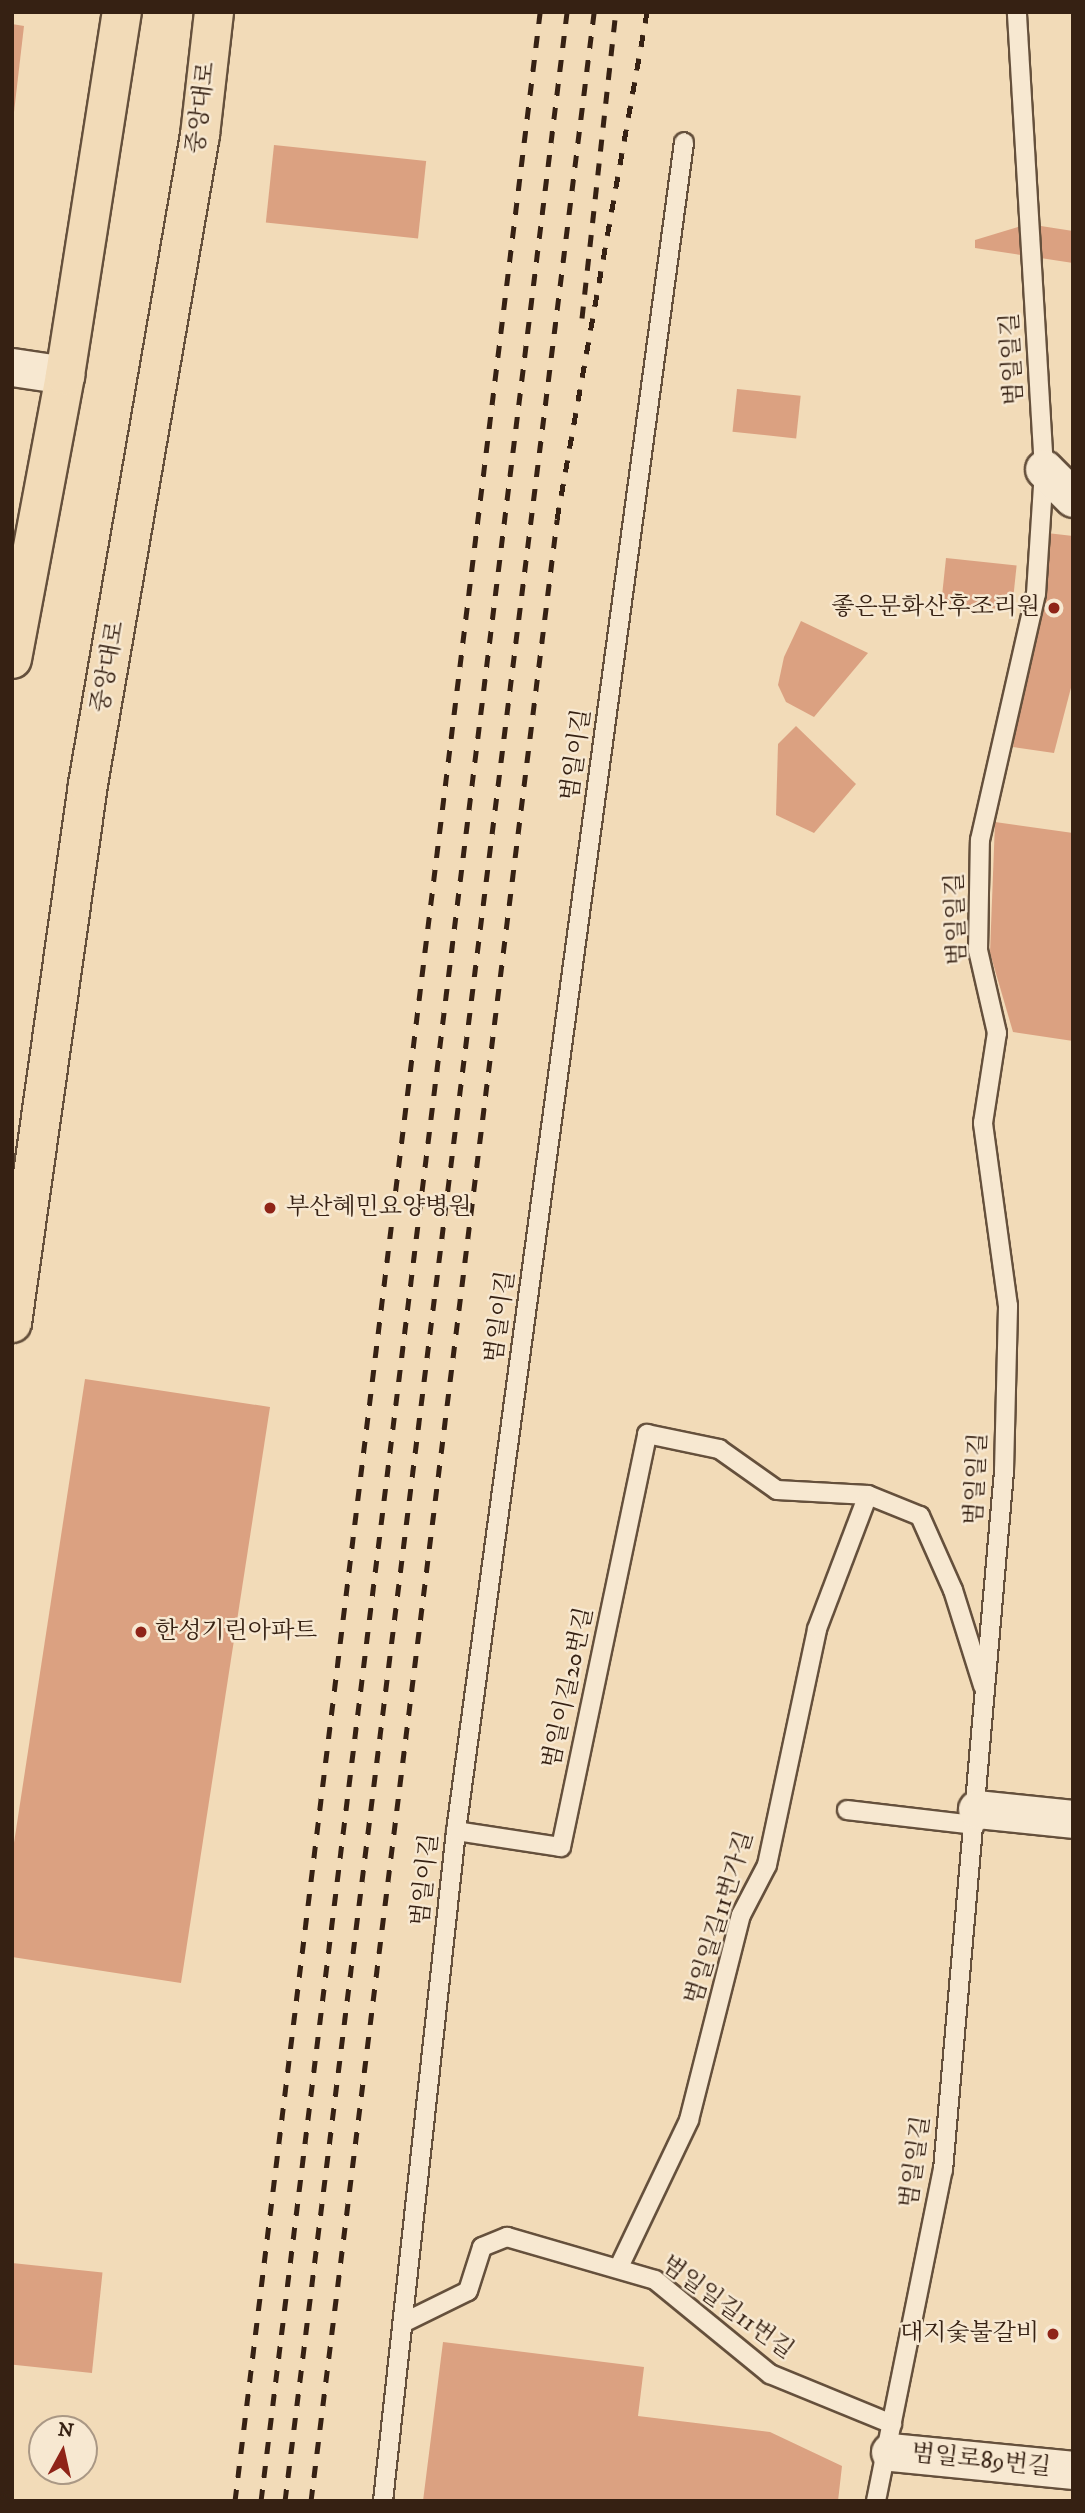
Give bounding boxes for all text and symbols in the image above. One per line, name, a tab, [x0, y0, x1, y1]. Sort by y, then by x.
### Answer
street label: 중앙대로	[182, 60, 222, 156]
street label: 범일일길	[996, 312, 1030, 406]
place label: 좋은문화산후조리원	[831, 594, 1040, 622]
marker: 좋은문화산후조리원	[1046, 600, 1062, 616]
street label: 중앙대로	[87, 619, 131, 715]
street label: 범일이길	[556, 707, 598, 803]
street label: 범일일길	[941, 872, 973, 966]
place label: 부산혜민요양병원	[286, 1194, 471, 1222]
marker: 부산혜민요양병원	[260, 1198, 280, 1218]
street label: 범일이길	[480, 1269, 522, 1365]
street label: 범일일길	[960, 1432, 994, 1526]
street label: 범일이길20번길	[538, 1605, 600, 1771]
place label: 한성기린아파트	[155, 1618, 317, 1646]
marker: 한성기린아파트	[133, 1624, 149, 1640]
street label: 범일일길11번가길	[680, 1828, 760, 2008]
street label: 범일이길	[407, 1832, 445, 1928]
street label: 범일일길	[895, 2114, 937, 2210]
street label: 범일일길11번길	[655, 2250, 799, 2366]
place label: 대지숯불갈비	[900, 2320, 1039, 2348]
marker: 대지숯불갈비	[1045, 2326, 1061, 2342]
north arrow	[28, 2415, 98, 2485]
text: N	[56, 2418, 75, 2443]
street label: 범일로89번길	[910, 2439, 1052, 2483]

